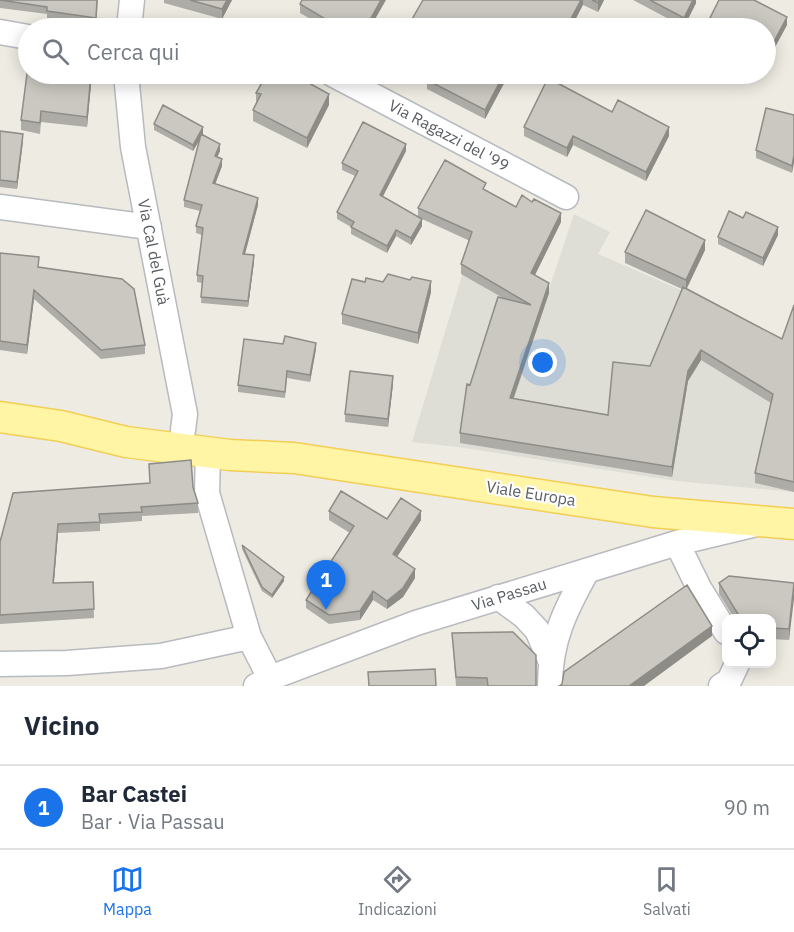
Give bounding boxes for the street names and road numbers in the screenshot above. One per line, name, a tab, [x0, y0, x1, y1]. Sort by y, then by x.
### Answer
street label: Via Ragazzi del '99	[385, 95, 513, 175]
street label: Via Cal del Guà	[134, 197, 174, 307]
street label: Viale Europa	[485, 476, 578, 510]
street label: Via Passau	[469, 573, 549, 615]

